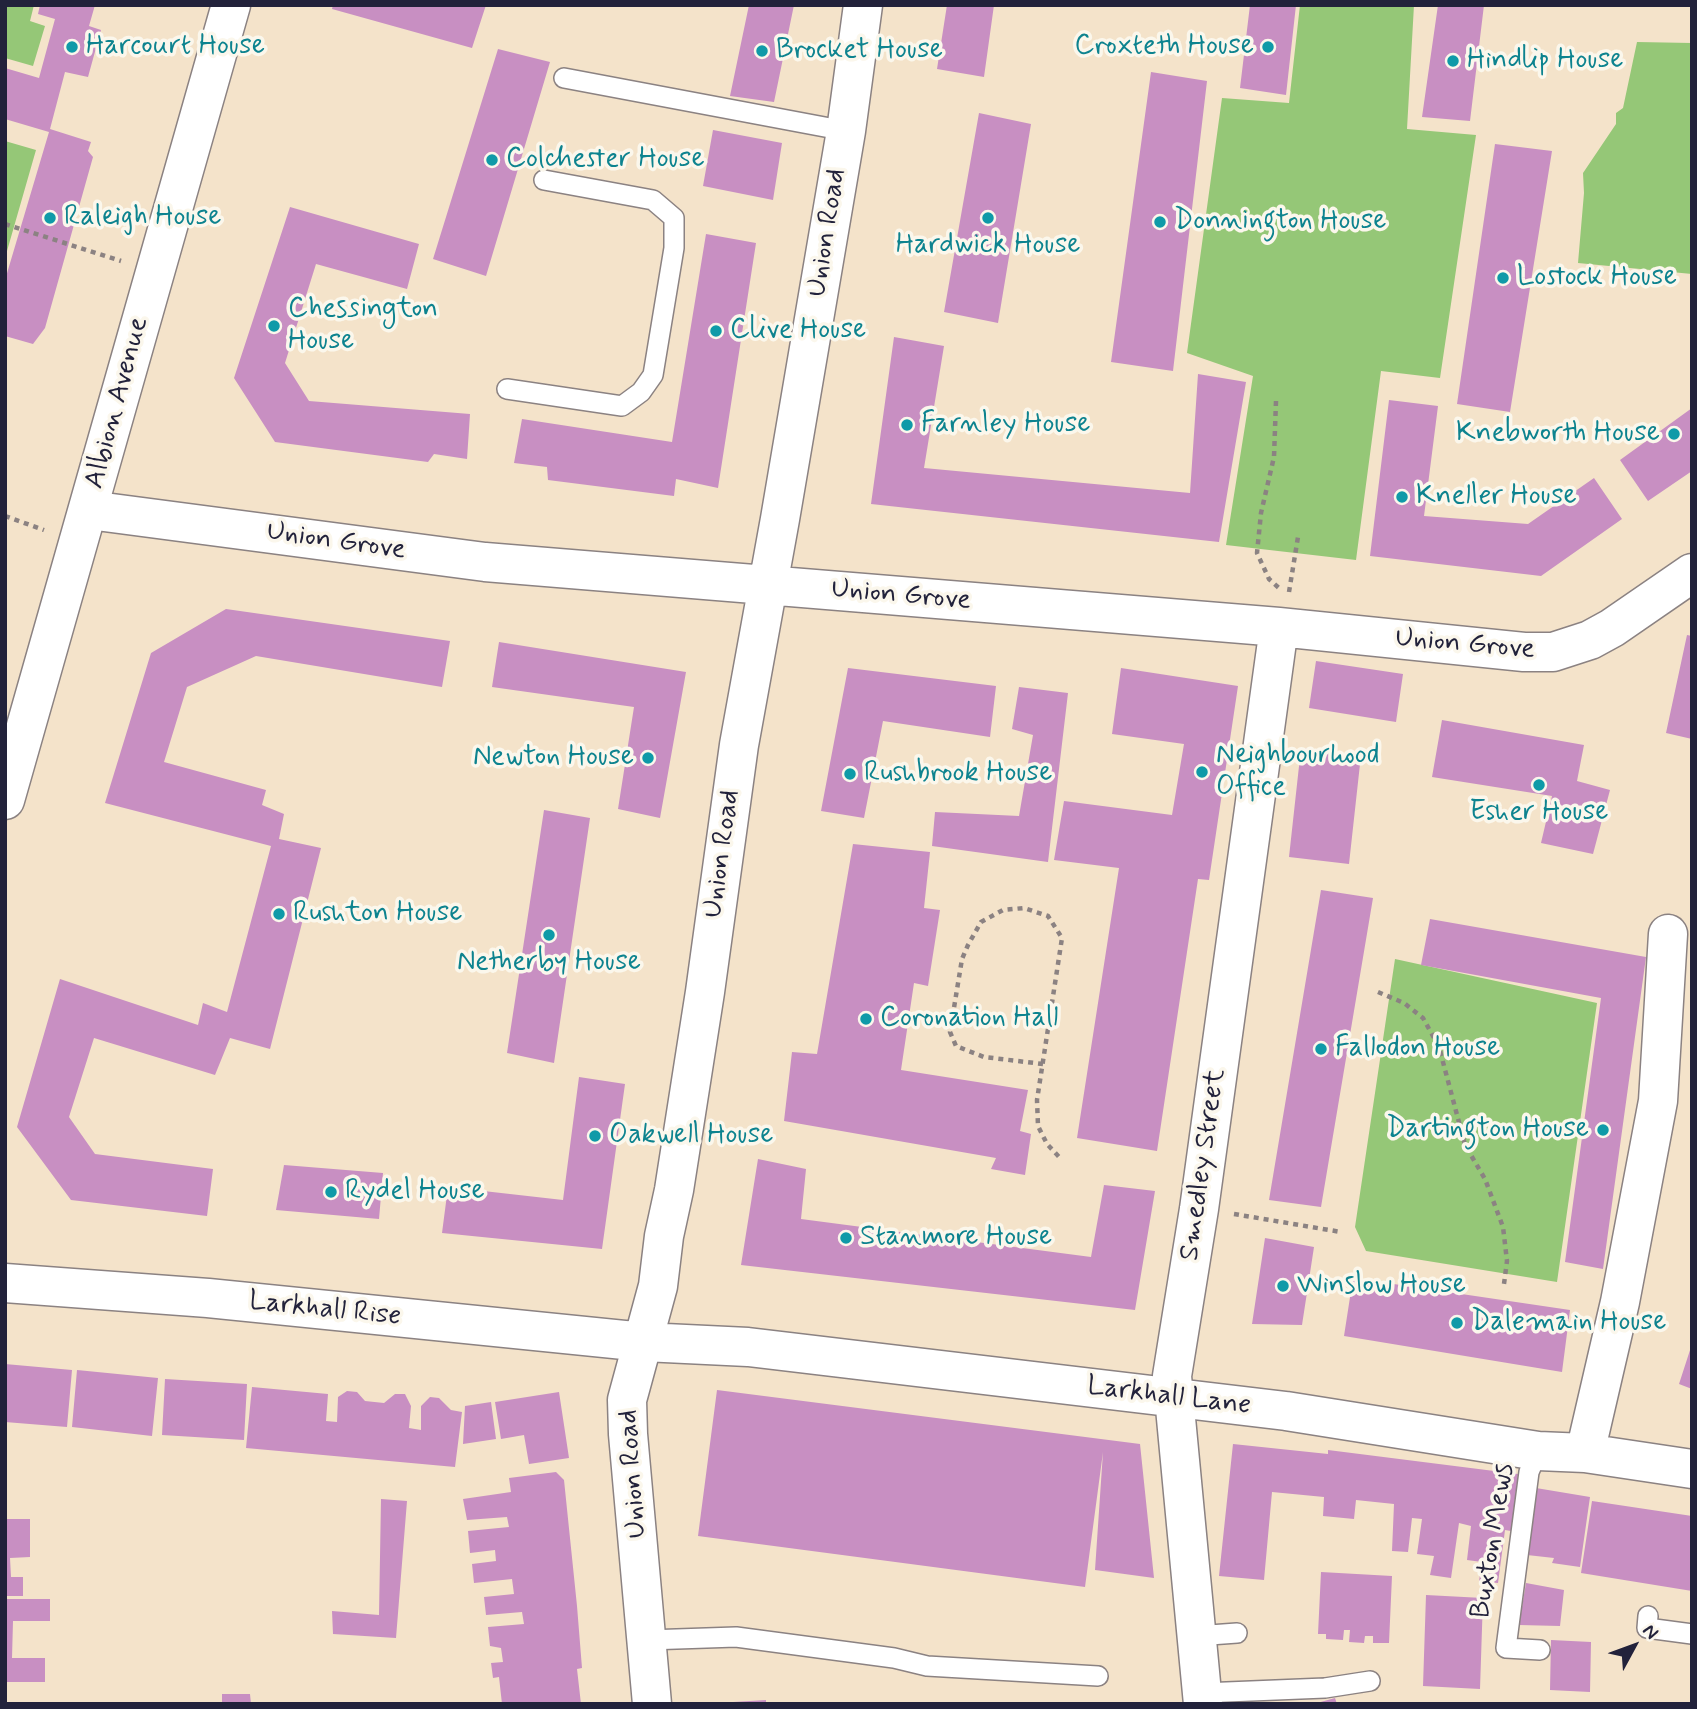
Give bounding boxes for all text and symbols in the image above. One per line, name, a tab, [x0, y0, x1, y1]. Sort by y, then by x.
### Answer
place label: Harcourt House	[86, 30, 265, 64]
place label: Croxteth House	[1074, 30, 1254, 64]
place label: Brocket House	[776, 34, 943, 68]
marker: Harcourt House	[64, 39, 80, 55]
marker: Croxteth House	[1260, 39, 1276, 55]
marker: Brocket House	[754, 43, 770, 59]
place label: Hindlip House	[1467, 44, 1623, 78]
marker: Hindlip House	[1445, 53, 1461, 69]
place label: Colchester House	[506, 143, 705, 177]
marker: Colchester House	[484, 152, 500, 168]
street label: Union Road	[801, 167, 855, 299]
place label: Raleigh House	[64, 201, 221, 235]
place label: Donnington House	[1174, 205, 1386, 239]
marker: Raleigh House	[42, 210, 58, 226]
marker: Hardwick House	[980, 210, 996, 226]
marker: Donnington House	[1152, 214, 1168, 230]
place label: Hardwick House	[896, 229, 1080, 263]
place label: Lostock House	[1517, 261, 1677, 295]
marker: Lostock House	[1495, 270, 1511, 286]
place label: Chessington House	[288, 293, 438, 359]
street label: Albion Avenue	[79, 313, 157, 493]
place label: Clive House	[730, 314, 866, 348]
marker: Chessington House	[266, 318, 282, 334]
marker: Clive House	[708, 323, 724, 339]
place label: Farnley House	[921, 408, 1090, 442]
marker: Farnley House	[899, 417, 915, 433]
place label: Knebworth House	[1456, 417, 1660, 451]
marker: Knebworth House	[1666, 426, 1682, 442]
place label: Kneller House	[1416, 480, 1577, 514]
marker: Kneller House	[1394, 489, 1410, 505]
street label: Union Grove	[264, 516, 408, 568]
street label: Union Grove	[830, 573, 972, 619]
street label: Union Grove	[1394, 622, 1536, 668]
place label: Neighbourhood Office	[1216, 739, 1380, 805]
place label: Newton House	[473, 741, 634, 775]
marker: Newton House	[640, 750, 656, 766]
place label: Rushbrook House	[864, 757, 1052, 791]
marker: Neighbourhood Office	[1194, 764, 1210, 780]
marker: Rushbrook House	[842, 766, 858, 782]
marker: Esher House	[1531, 777, 1547, 793]
street label: Union Road	[697, 788, 749, 920]
place label: Esher House	[1469, 796, 1609, 830]
place label: Rushton House	[293, 897, 462, 931]
marker: Rushton House	[271, 906, 287, 922]
marker: Netherby House	[541, 927, 557, 943]
place label: Netherby House	[457, 946, 641, 980]
place label: Coronation Hall	[880, 1002, 1058, 1036]
marker: Coronation Hall	[858, 1011, 874, 1027]
place label: Fallodon House	[1335, 1032, 1500, 1066]
marker: Fallodon House	[1313, 1041, 1329, 1057]
street label: Smedley Street	[1174, 1067, 1234, 1263]
place label: Dartington House	[1386, 1113, 1589, 1147]
place label: Oakwell House	[609, 1119, 773, 1153]
marker: Dartington House	[1595, 1122, 1611, 1138]
marker: Oakwell House	[587, 1128, 603, 1144]
place label: Rydel House	[345, 1175, 485, 1209]
marker: Rydel House	[323, 1184, 339, 1200]
place label: Stanmore House	[860, 1221, 1052, 1255]
marker: Stanmore House	[838, 1230, 854, 1246]
place label: Winslow House	[1297, 1269, 1466, 1303]
marker: Winslow House	[1275, 1278, 1291, 1294]
street label: Larkhall Rise	[247, 1285, 403, 1335]
place label: Dalemain House	[1471, 1306, 1666, 1340]
marker: Dalemain House	[1449, 1315, 1465, 1331]
street label: Larkhall Lane	[1085, 1370, 1253, 1424]
street label: Union Road	[613, 1408, 655, 1540]
street label: Buxton Mews	[1465, 1461, 1523, 1621]
north arrow	[1599, 1611, 1669, 1681]
text: N	[1637, 1619, 1664, 1645]

